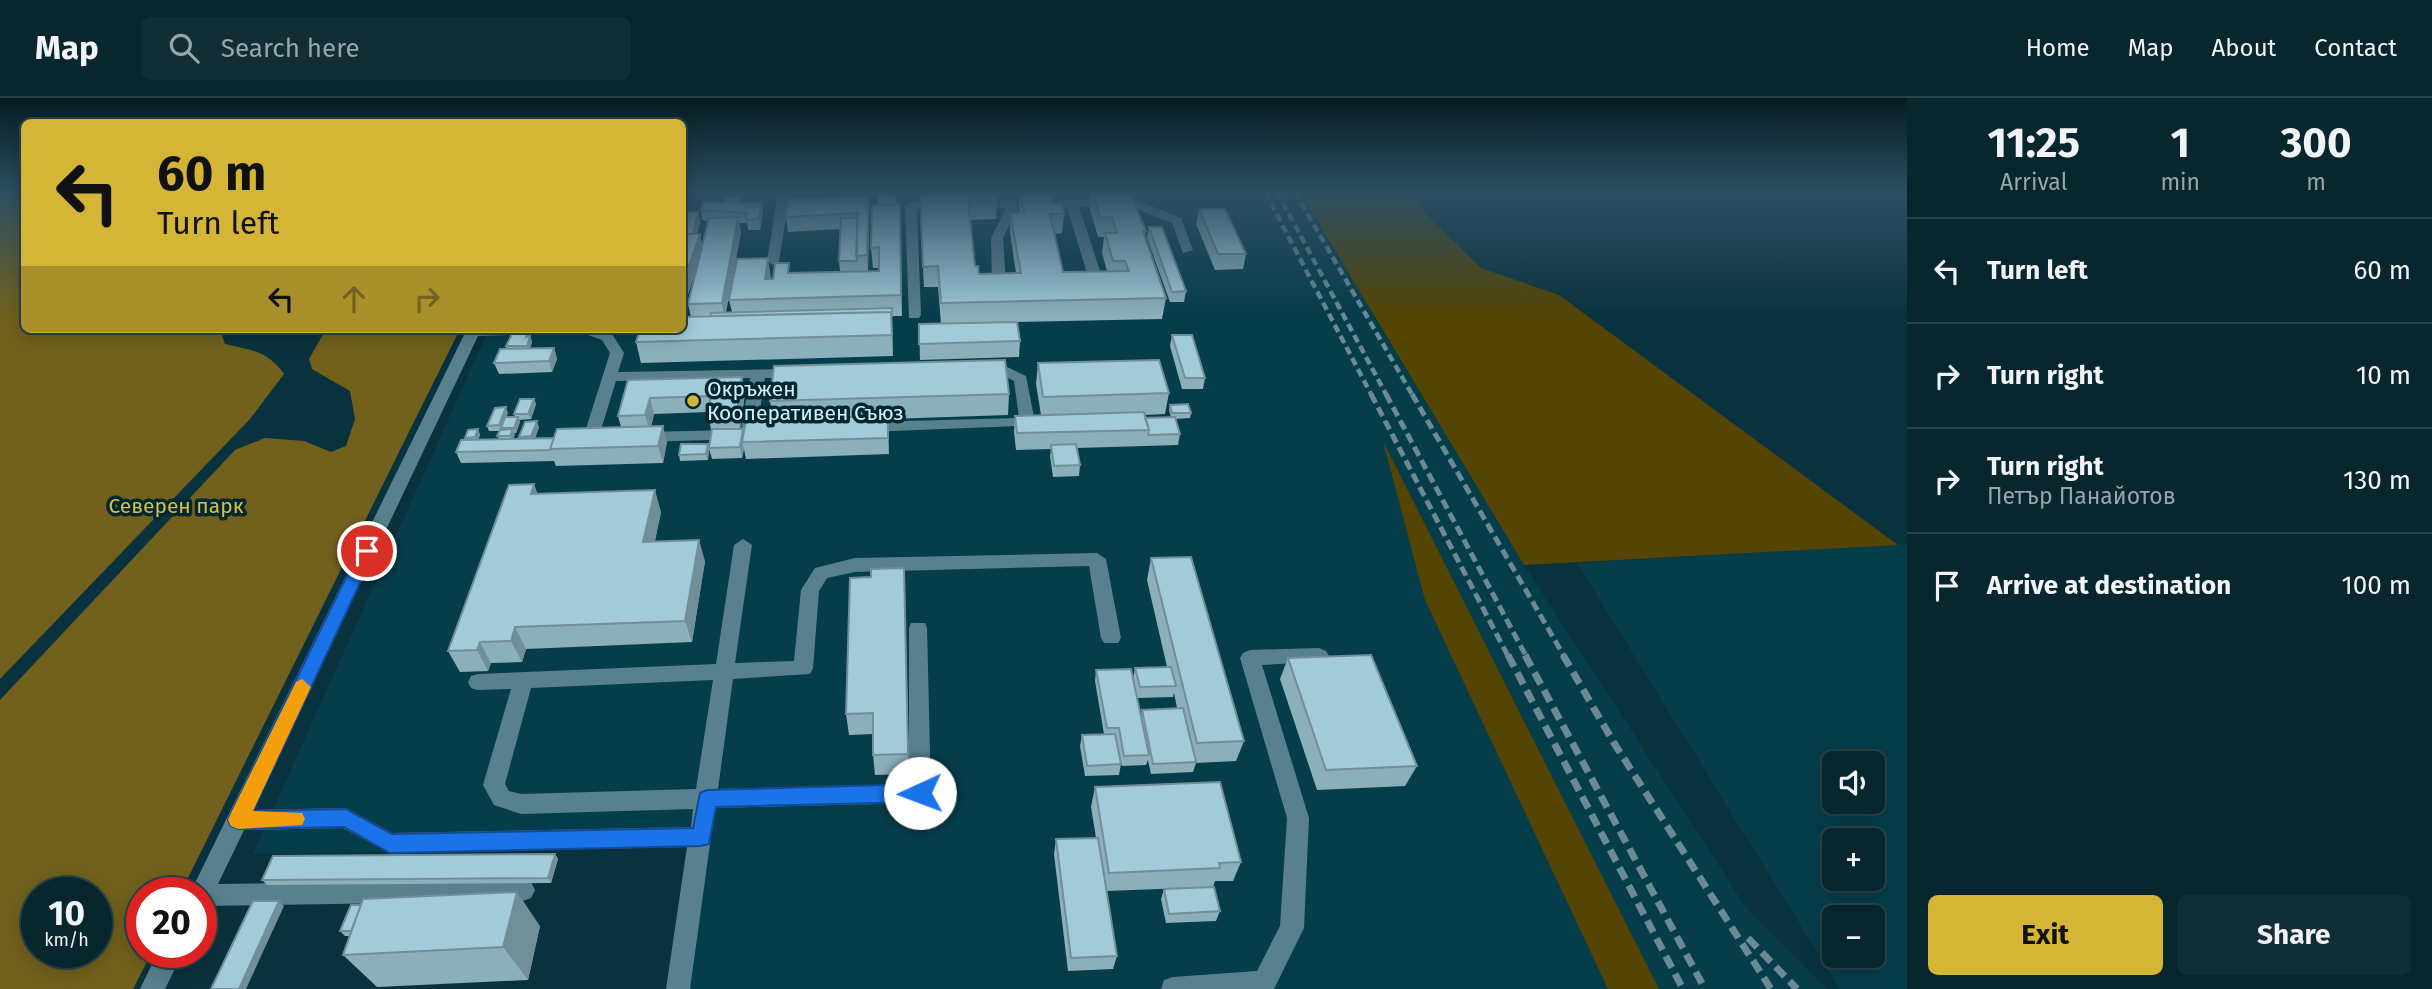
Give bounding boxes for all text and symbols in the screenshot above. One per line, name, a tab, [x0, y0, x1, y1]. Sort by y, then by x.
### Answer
search box	[141, 17, 631, 80]
text: Map	[35, 28, 99, 68]
icon: search	[165, 29, 203, 67]
text: Search here	[221, 33, 360, 64]
text: Home	[2026, 34, 2090, 62]
text: Map	[2128, 34, 2174, 62]
text: About	[2212, 34, 2276, 62]
text: Contact	[2314, 34, 2397, 62]
text: 11:25	[1987, 118, 2080, 168]
text: 1	[2171, 118, 2190, 168]
text: 300	[2281, 118, 2352, 168]
text: 60 m	[157, 144, 266, 203]
icon: left	[42, 147, 133, 238]
text: Arrival	[2000, 168, 2067, 196]
text: min	[2160, 168, 2200, 196]
text: m	[2306, 168, 2326, 196]
text: Turn left	[157, 204, 279, 242]
icon: left	[1928, 252, 1966, 290]
text: Turn left	[1987, 255, 2088, 286]
text: 60 m	[2353, 255, 2411, 286]
icon: left	[262, 280, 300, 318]
icon: ahead	[335, 280, 373, 318]
icon: right	[408, 280, 446, 318]
icon: right	[1928, 357, 1966, 395]
text: Turn right	[1987, 360, 2104, 391]
text: 10 m	[2356, 360, 2411, 391]
place label: Окръжен Кооперативен Съюз	[707, 376, 904, 426]
marker: Окръжен Кооперативен Съюз	[685, 393, 701, 409]
text: Turn right	[1987, 451, 2104, 482]
icon: right	[1928, 462, 1966, 500]
text: 130 m	[2343, 465, 2411, 496]
text: Петър Панайотов	[1987, 482, 2176, 510]
park label: Северен парк	[108, 493, 244, 519]
pin	[337, 521, 397, 581]
icon: arrive	[348, 532, 386, 570]
icon: arrive	[1928, 567, 1966, 605]
text: Arrive at destination	[1987, 570, 2231, 601]
text: 100 m	[2342, 570, 2411, 601]
map controls	[1822, 751, 1885, 968]
button: sound	[1822, 751, 1885, 814]
position arrow	[883, 756, 957, 830]
button: +	[1822, 828, 1885, 891]
speed limit sign: 20	[126, 877, 217, 968]
text: 10	[48, 892, 85, 934]
button: Exit	[1928, 895, 2163, 975]
button: Share	[2177, 895, 2411, 975]
button: −	[1822, 905, 1885, 968]
text: km/h	[44, 929, 89, 951]

